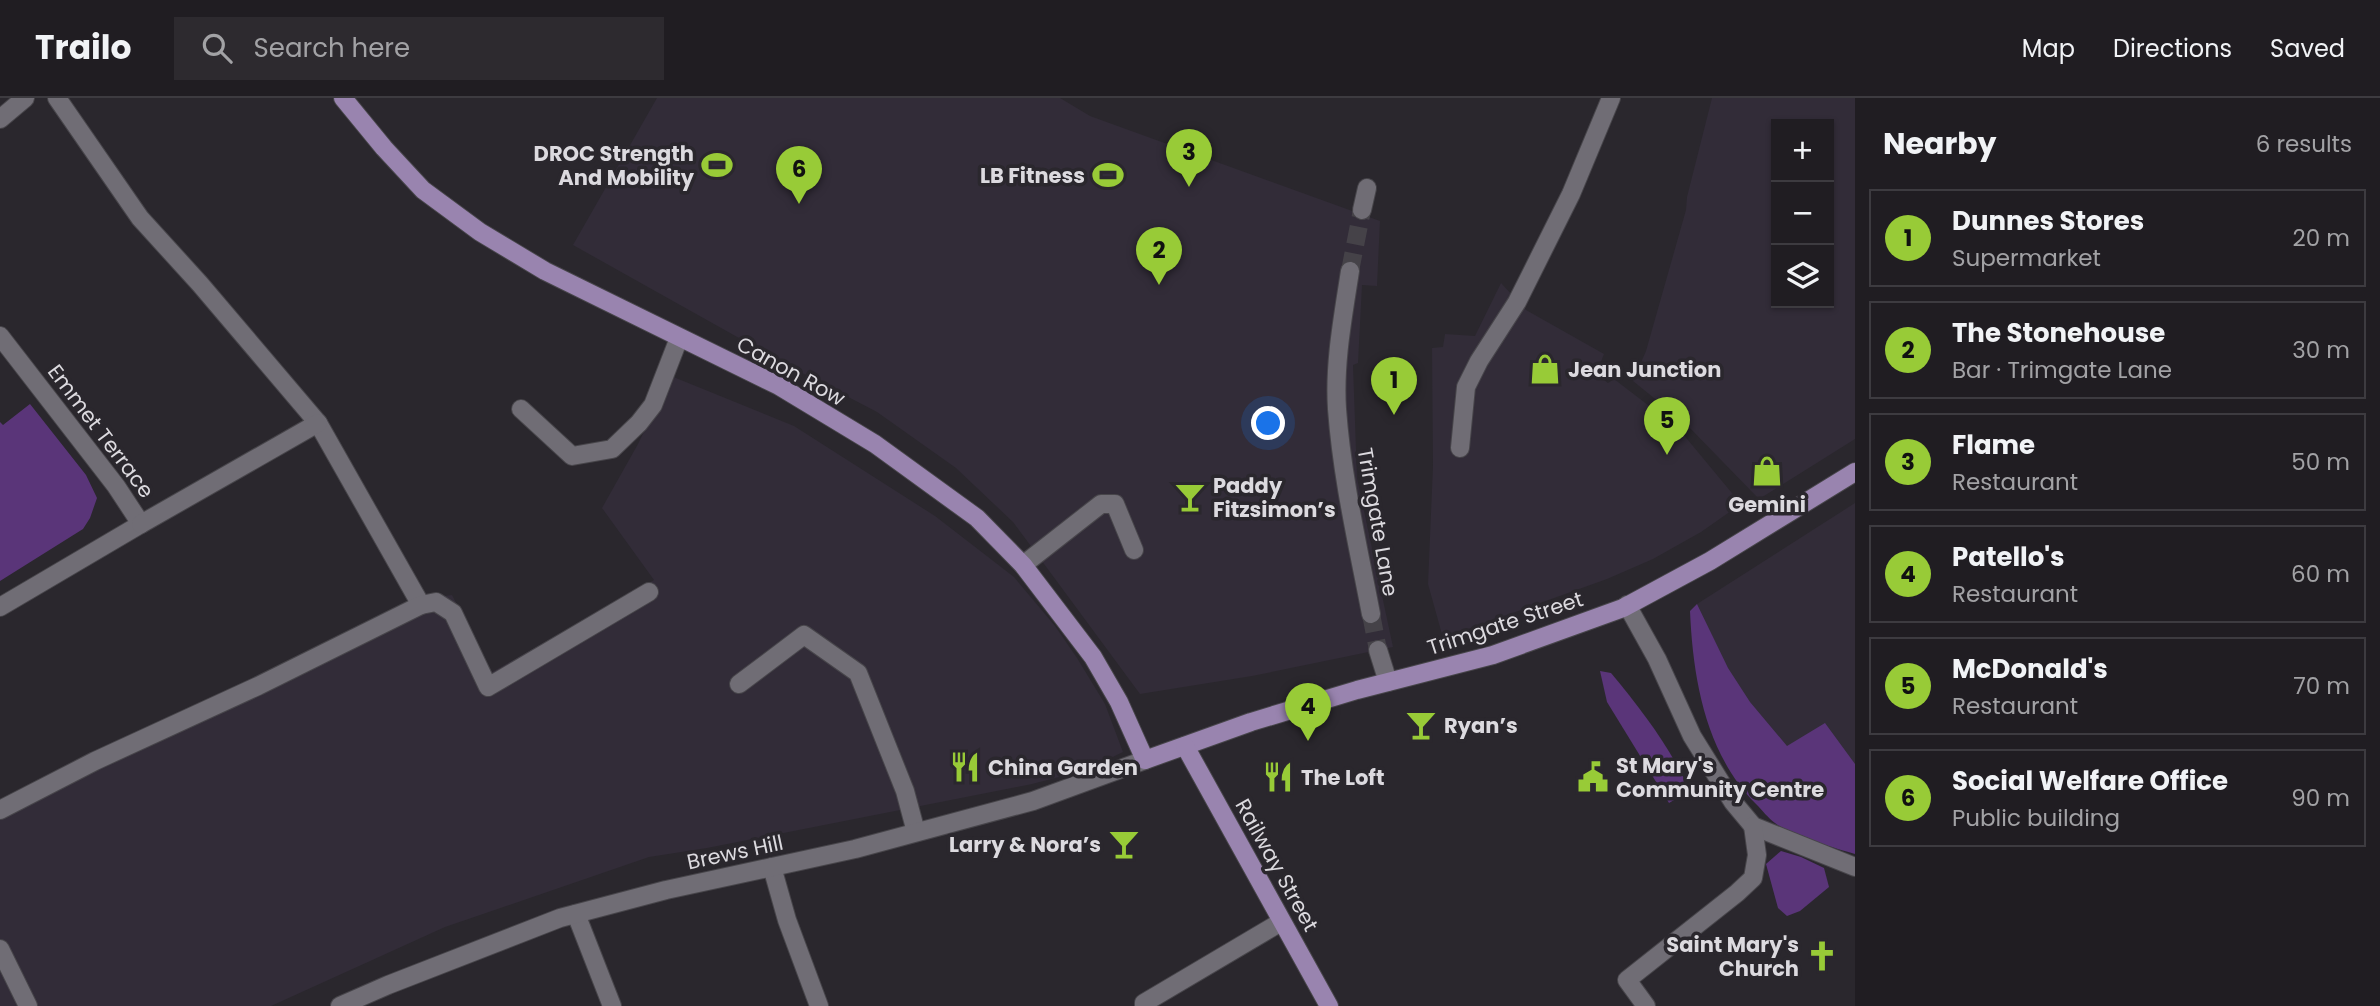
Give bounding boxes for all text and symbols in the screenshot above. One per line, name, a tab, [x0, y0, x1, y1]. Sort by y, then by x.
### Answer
search box	[174, 17, 664, 80]
text: Trailo	[35, 24, 132, 71]
icon: search	[198, 29, 236, 67]
text: Search here	[254, 30, 410, 66]
text: Map	[2022, 32, 2075, 65]
text: Directions	[2113, 32, 2232, 65]
text: Saved	[2270, 32, 2345, 65]
map controls	[1771, 119, 1834, 308]
button: +	[1771, 119, 1834, 182]
text: Nearby	[1883, 122, 1997, 165]
text: 6 results	[2256, 128, 2352, 160]
pin: 3	[1166, 129, 1212, 187]
place label: DROC Strength And Mobility	[534, 139, 695, 192]
pin: 6	[776, 146, 822, 204]
sports icon: DROC Strength And Mobility	[700, 148, 734, 182]
sports icon: LB Fitness	[1091, 158, 1125, 192]
place label: LB Fitness	[980, 161, 1085, 190]
button: −	[1771, 182, 1834, 245]
text: Dunnes Stores	[1952, 203, 2144, 239]
text: 1	[1904, 222, 1912, 254]
text: 20 m	[2292, 222, 2350, 254]
pin: 2	[1136, 227, 1182, 285]
text: Supermarket	[1952, 242, 2101, 274]
button: layers	[1771, 245, 1834, 308]
text: The Stonehouse	[1952, 315, 2165, 351]
street label: Canon Row	[732, 329, 850, 413]
text: 2	[1901, 334, 1915, 366]
text: 30 m	[2292, 334, 2350, 366]
shop icon: Jean Junction	[1528, 352, 1562, 386]
text: Bar · Trimgate Lane	[1952, 354, 2172, 386]
place label: Jean Junction	[1568, 355, 1721, 384]
pin: 1	[1371, 357, 1417, 415]
street label: Emmet Terrace	[41, 358, 161, 504]
pin: 5	[1644, 397, 1690, 455]
your location	[1251, 406, 1285, 440]
text: Flame	[1952, 427, 2035, 463]
street label: Trimgate Lane	[1351, 445, 1405, 599]
text: 3	[1901, 446, 1915, 478]
text: 50 m	[2291, 446, 2350, 478]
shop icon: Gemini	[1750, 454, 1784, 488]
text: Restaurant	[1952, 466, 2078, 498]
place label: Paddy Fitzsimon’s	[1213, 471, 1336, 524]
bar icon: Paddy Fitzsimon’s	[1173, 480, 1207, 514]
place label: Gemini	[1728, 490, 1806, 519]
text: Patello's	[1952, 539, 2065, 575]
text: 4	[1900, 558, 1916, 590]
text: 60 m	[2291, 558, 2350, 590]
text: Restaurant	[1952, 578, 2078, 610]
street label: Trimgate Street	[1423, 584, 1587, 662]
text: McDonald's	[1952, 651, 2108, 687]
text: 5	[1901, 670, 1915, 702]
text: 70 m	[2293, 670, 2350, 702]
pin: 4	[1285, 683, 1331, 741]
text: Restaurant	[1952, 690, 2078, 722]
bar icon: Ryan’s	[1404, 708, 1438, 742]
place label: Ryan’s	[1444, 711, 1518, 740]
restaurant icon: China Garden	[948, 750, 982, 784]
place label: St Mary's Community Centre	[1616, 751, 1824, 804]
place label: China Garden	[988, 753, 1138, 782]
restaurant icon: The Loft	[1261, 760, 1295, 794]
public building icon: St Mary's Community Centre	[1576, 760, 1610, 794]
place label: The Loft	[1301, 763, 1384, 792]
text: Social Welfare Office	[1952, 763, 2228, 799]
text: 6	[1901, 782, 1915, 814]
text: 90 m	[2291, 782, 2350, 814]
street label: Railway Street	[1229, 793, 1325, 937]
text: Public building	[1952, 802, 2120, 834]
bar icon: Larry & Nora’s	[1107, 827, 1141, 861]
street label: Brews Hill	[684, 828, 786, 876]
place label: Larry & Nora’s	[949, 830, 1101, 859]
place label: Saint Mary's Church	[1666, 930, 1799, 983]
church icon: Saint Mary's Church	[1805, 939, 1839, 973]

